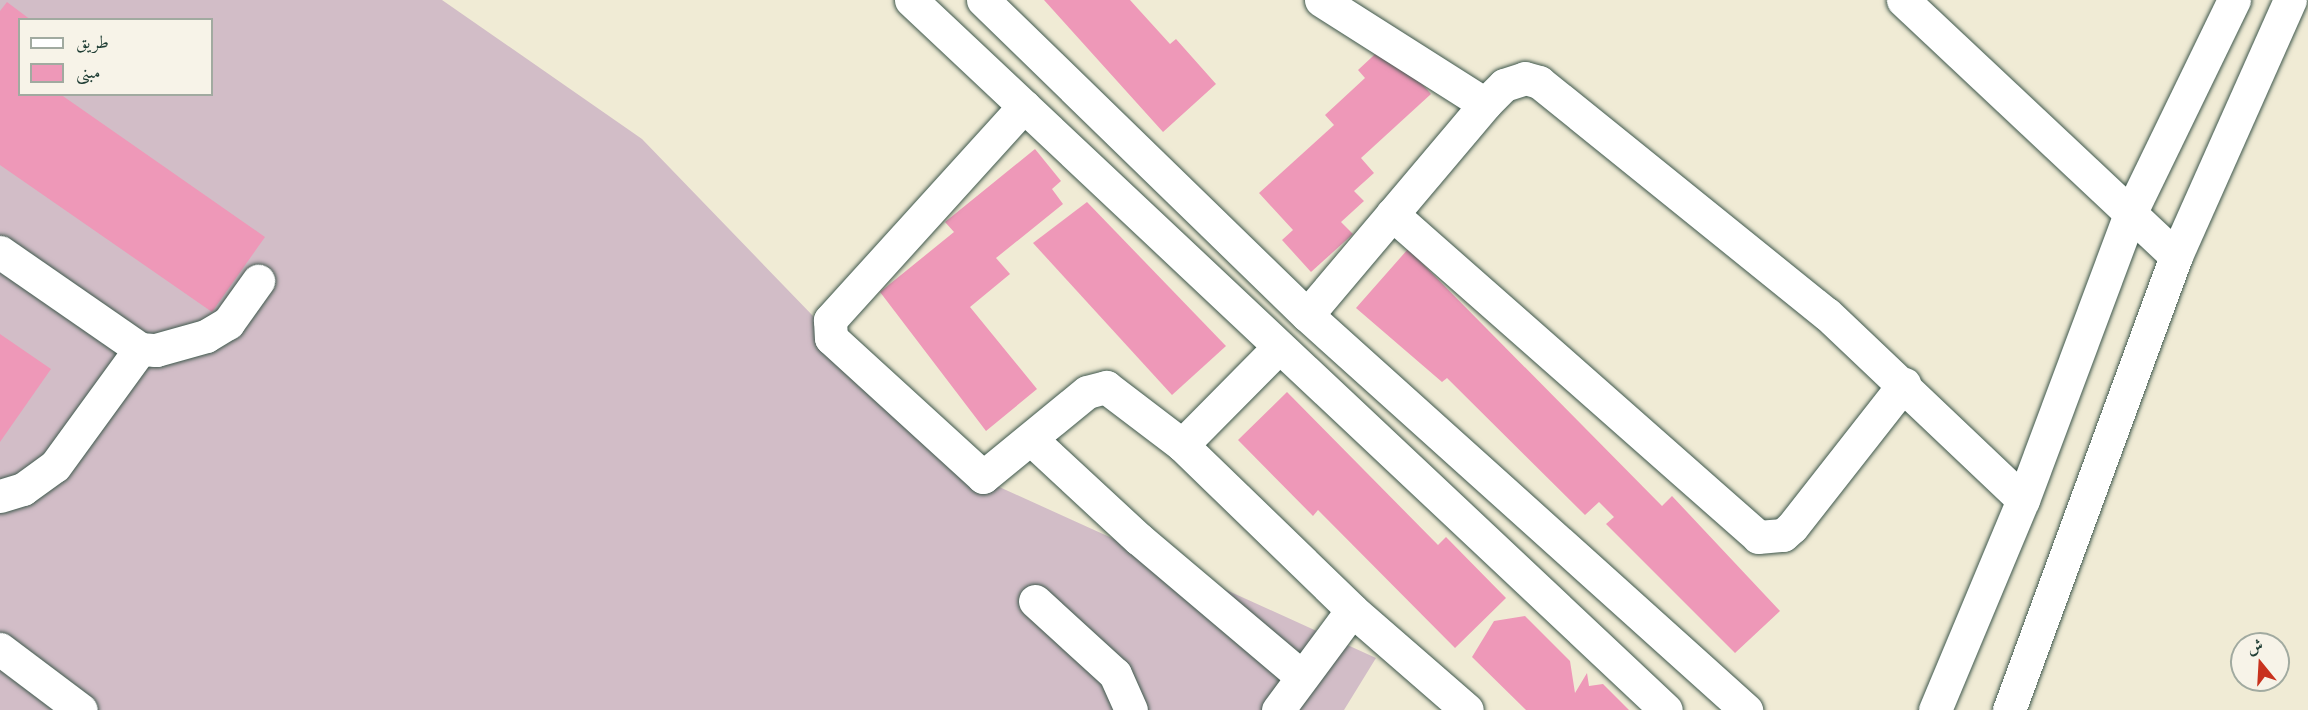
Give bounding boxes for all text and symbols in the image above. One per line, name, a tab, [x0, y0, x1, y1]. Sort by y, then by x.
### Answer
legend	[18, 18, 213, 96]
text: طريق	[76, 30, 109, 53]
text: مبنى	[76, 60, 101, 83]
north arrow	[2230, 632, 2290, 692]
text: ش	[2244, 634, 2266, 659]

